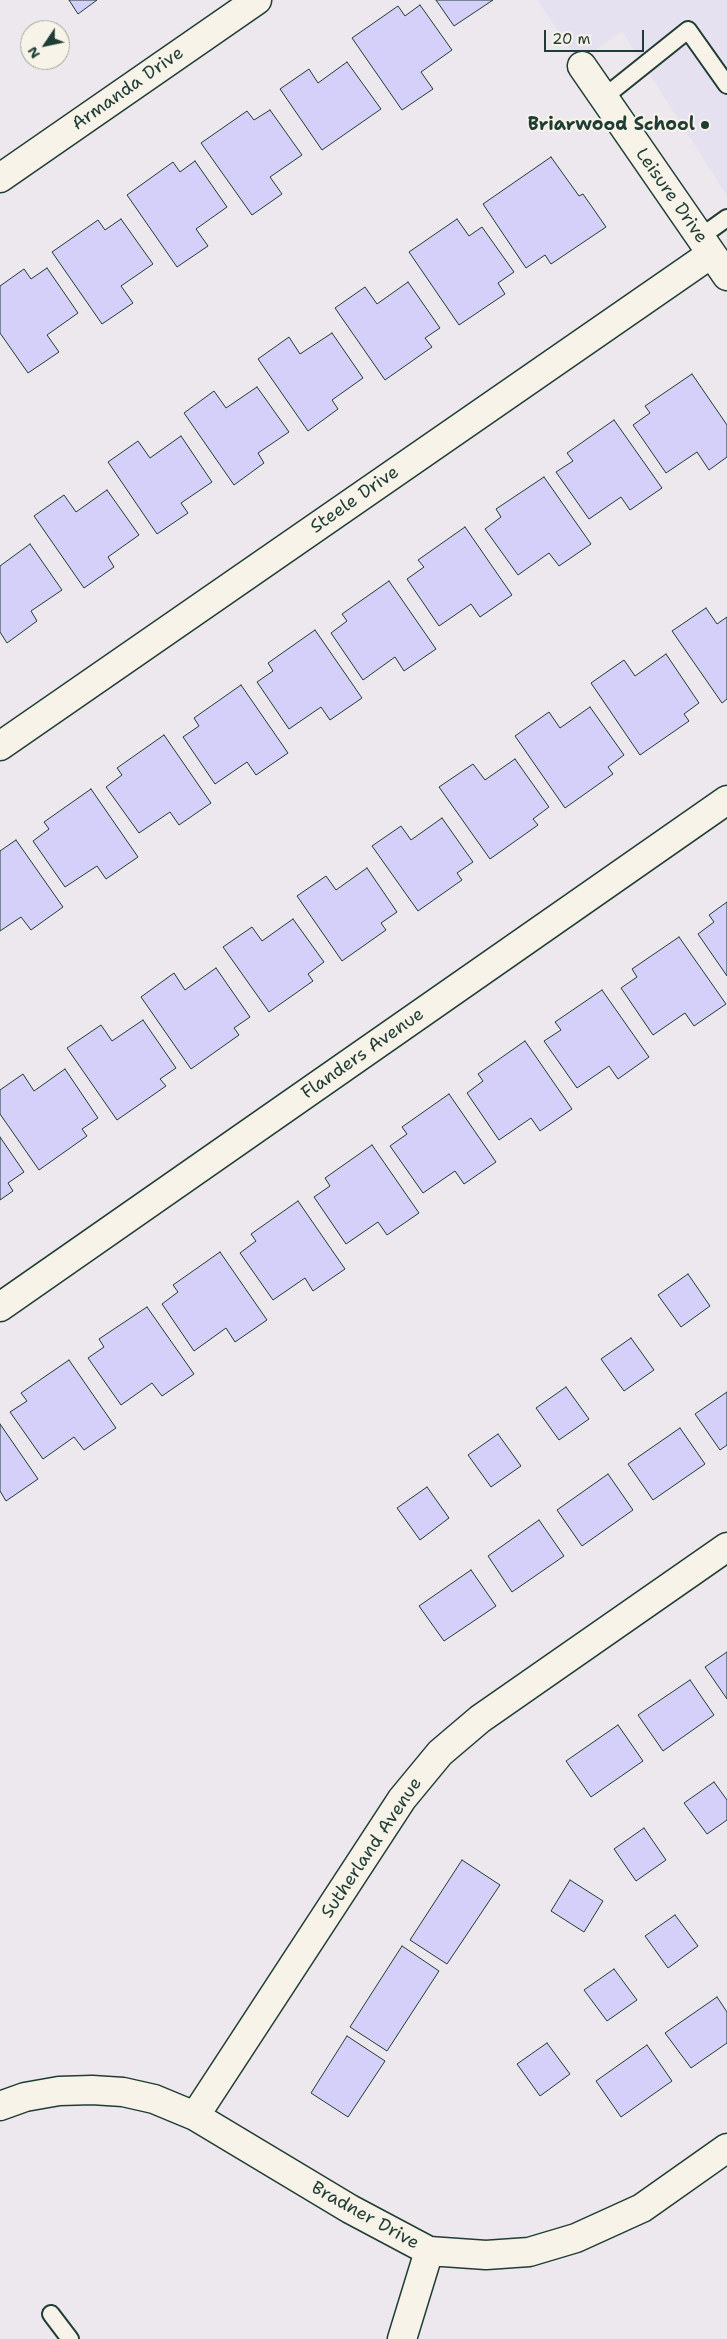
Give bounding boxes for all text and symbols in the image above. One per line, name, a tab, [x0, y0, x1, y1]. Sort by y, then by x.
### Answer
north arrow	[20, 20, 70, 70]
scale bar	[547, 20, 647, 52]
text: 20 m	[552, 29, 591, 49]
street label: Armanda Drive	[68, 42, 188, 136]
text: N	[23, 43, 44, 62]
place label: Briarwood School	[528, 114, 695, 136]
marker: Briarwood School	[699, 119, 711, 131]
street label: Leisure Drive	[630, 144, 712, 248]
street label: Steele Drive	[307, 462, 403, 538]
street label: Flanders Avenue	[298, 1004, 428, 1104]
street label: Sutherland Avenue	[317, 1774, 427, 1922]
street label: Bradner Drive	[307, 2177, 423, 2255]

